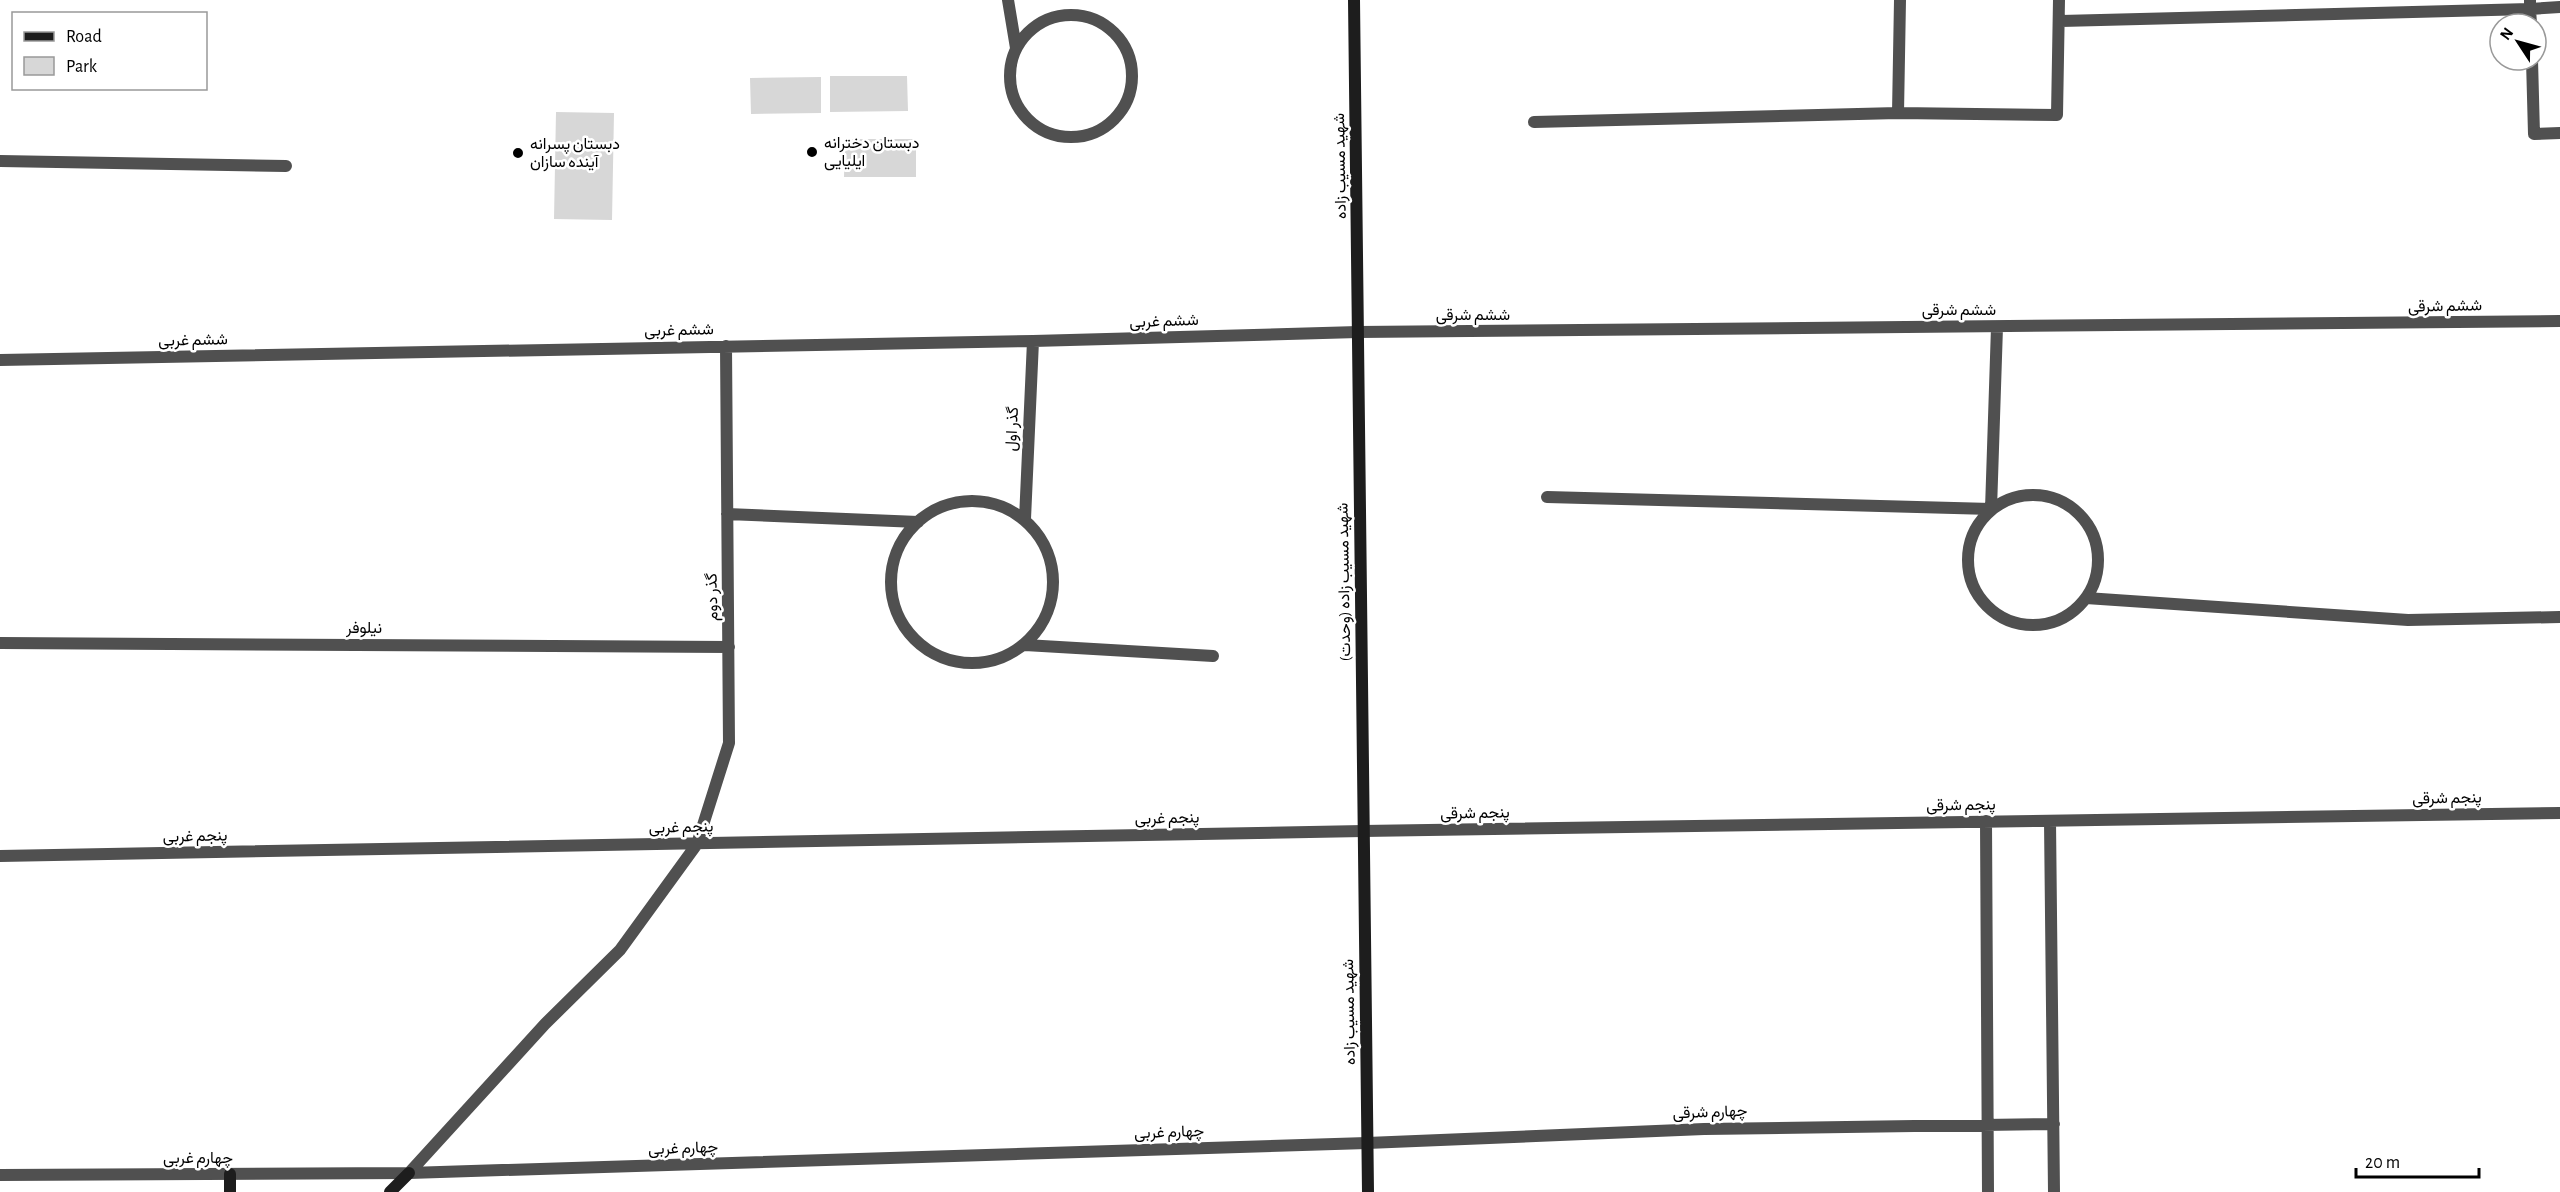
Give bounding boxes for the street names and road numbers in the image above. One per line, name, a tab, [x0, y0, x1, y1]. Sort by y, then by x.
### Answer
street label: شهید مسیب زاده	[1331, 113, 1351, 219]
street label: ششم شرقی	[2408, 297, 2482, 317]
street label: ششم شرقی	[1922, 302, 1996, 320]
street label: ششم شرقی	[1436, 307, 1510, 325]
street label: ششم غربی	[1129, 312, 1199, 332]
street label: ششم غربی	[644, 321, 714, 341]
street label: ششم غربی	[158, 331, 228, 351]
street label: گذر اول	[1003, 406, 1023, 452]
street label: شهید مسیب زاده (وحدت)	[1335, 503, 1355, 661]
street label: گذر دوم	[704, 573, 722, 621]
street label: نیلوفر	[345, 620, 382, 638]
street label: پنجم شرقی	[2412, 789, 2482, 810]
street label: پنجم شرقی	[1926, 796, 1996, 817]
street label: پنجم شرقی	[1440, 804, 1510, 825]
street label: پنجم غربی	[1134, 809, 1200, 830]
street label: پنجم غربی	[648, 818, 714, 839]
street label: پنجم غربی	[162, 827, 228, 848]
street label: شهید مسیب زاده	[1340, 959, 1360, 1065]
street label: چهارم شرقی	[1672, 1103, 1748, 1124]
street label: چهارم غربی	[1134, 1123, 1205, 1144]
street label: چهارم غربی	[648, 1139, 719, 1160]
street label: چهارم غربی	[163, 1150, 233, 1169]

